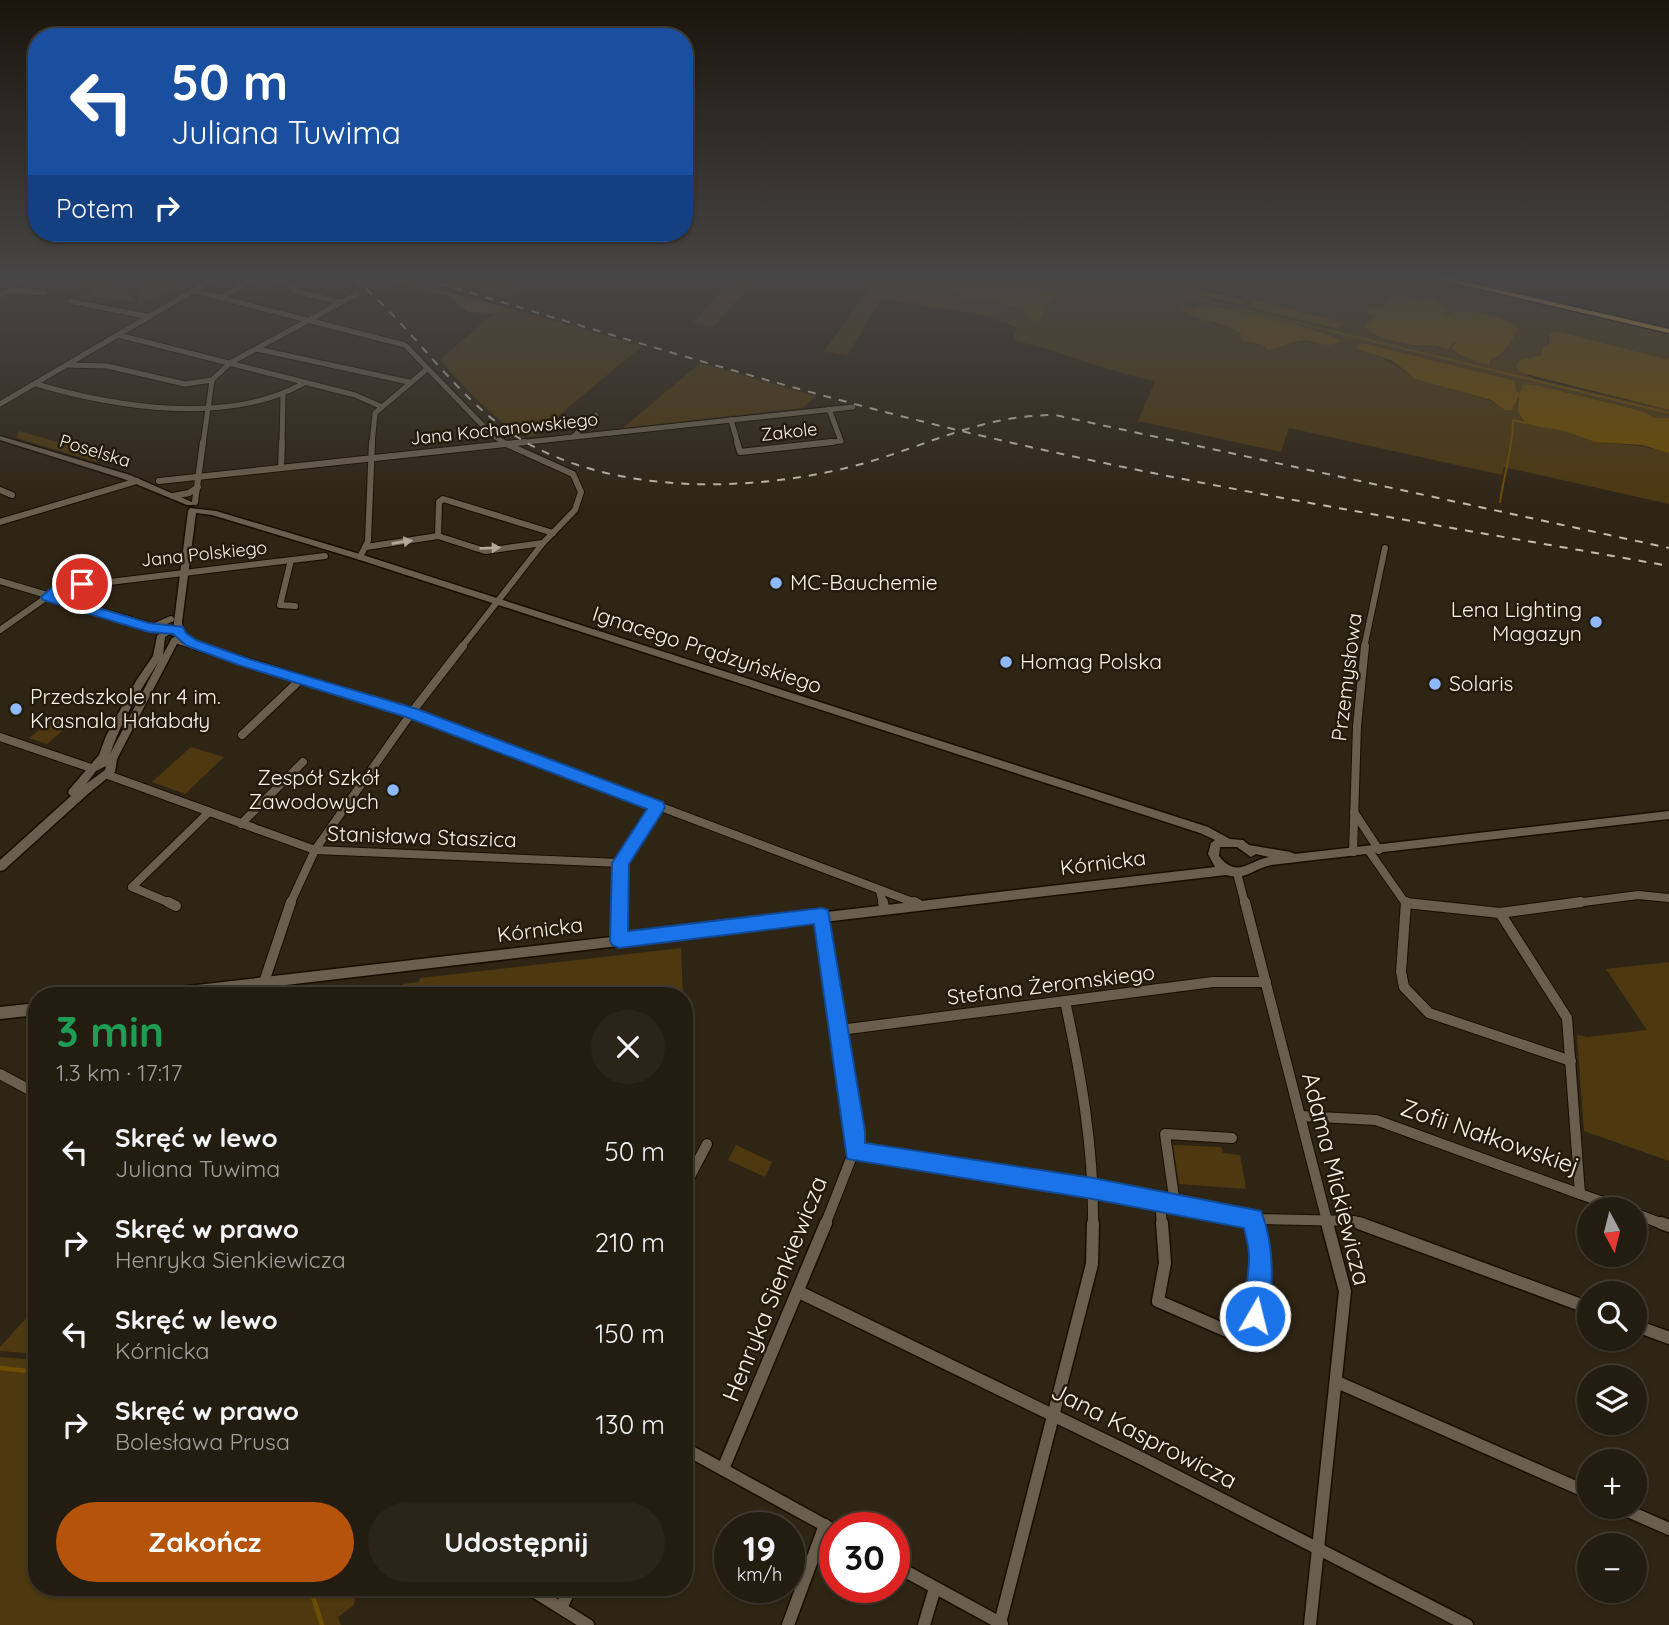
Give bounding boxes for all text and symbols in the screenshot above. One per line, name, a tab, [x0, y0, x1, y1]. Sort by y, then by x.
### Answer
text: 50 m	[171, 51, 288, 112]
icon: left	[56, 56, 147, 147]
text: Juliana Tuwima	[171, 112, 401, 152]
icon: right	[148, 189, 186, 227]
text: Potem	[56, 192, 134, 225]
street label: Jana Kochanowskiego	[409, 407, 599, 450]
street label: Zakole	[760, 417, 818, 446]
street label: Poselska	[57, 429, 133, 472]
street label: Jana Polskiego	[140, 535, 268, 572]
one-way arrow	[391, 536, 413, 547]
one-way arrow	[479, 543, 501, 554]
pin	[52, 554, 112, 614]
icon: arrive	[63, 565, 101, 603]
place label: MC-Bauchemie	[790, 569, 938, 595]
marker: MC-Bauchemie	[768, 575, 784, 591]
place label: Lena Lighting Magazyn	[1451, 596, 1582, 646]
street label: Ignacego Prądzyńskiego	[589, 600, 825, 698]
street label: Przemysłowa	[1325, 611, 1367, 743]
marker: Lena Lighting Magazyn	[1588, 614, 1604, 630]
place label: Homag Polska	[1020, 648, 1162, 674]
marker: Homag Polska	[998, 654, 1014, 670]
place label: Solaris	[1449, 670, 1513, 696]
marker: Solaris	[1427, 676, 1443, 692]
place label: Przedszkole nr 4 im. Krasnala Hałabały	[30, 683, 221, 733]
marker: Przedszkole nr 4 im. Krasnala Hałabały	[8, 701, 24, 717]
place label: Zespół Szkół Zawodowych	[249, 764, 380, 814]
marker: Zespół Szkół Zawodowych	[385, 782, 401, 798]
street label: Stanisława Staszica	[327, 820, 517, 852]
street label: Kórnicka	[1058, 844, 1147, 880]
street label: Kórnicka	[495, 911, 584, 947]
street label: Stefana Żeromskiego	[946, 958, 1156, 1010]
text: 3 min	[56, 1005, 164, 1058]
button: close	[591, 1010, 665, 1084]
text: 1.3 km · 17:17	[56, 1058, 182, 1087]
street label: Adama Mickiewicza	[1296, 1069, 1378, 1288]
street label: Zofii Nałkowskiej	[1397, 1091, 1584, 1181]
text: Skręć w lewo	[115, 1121, 278, 1154]
icon: left	[56, 1133, 94, 1171]
text: 50 m	[605, 1135, 665, 1168]
text: Juliana Tuwima	[115, 1154, 280, 1183]
street label: Henryka Sienkiewicza	[715, 1171, 833, 1406]
north arrow	[1577, 1197, 1647, 1267]
map controls	[1577, 1197, 1647, 1603]
text: Skręć w prawo	[115, 1212, 299, 1245]
icon: right	[56, 1224, 94, 1262]
text: 210 m	[595, 1226, 665, 1259]
text: Henryka Sienkiewicza	[115, 1245, 346, 1274]
position arrow	[1218, 1279, 1292, 1353]
button: search	[1577, 1281, 1647, 1351]
text: Skręć w lewo	[115, 1303, 278, 1336]
icon: left	[56, 1315, 94, 1353]
text: 150 m	[595, 1317, 665, 1350]
text: Kórnicka	[115, 1336, 210, 1365]
button: layers	[1577, 1365, 1647, 1435]
street label: Jana Kasprowicza	[1046, 1375, 1242, 1495]
text: Skręć w prawo	[115, 1394, 299, 1427]
icon: right	[56, 1406, 94, 1444]
text: 130 m	[595, 1408, 665, 1441]
text: Bolesława Prusa	[115, 1427, 290, 1456]
button: +	[1577, 1449, 1647, 1519]
button: Zakończ	[56, 1502, 354, 1582]
button: Udostępnij	[368, 1502, 665, 1582]
speed limit sign: 30	[819, 1512, 910, 1603]
text: 19	[743, 1526, 776, 1570]
button: −	[1577, 1533, 1647, 1603]
text: km/h	[737, 1563, 782, 1586]

